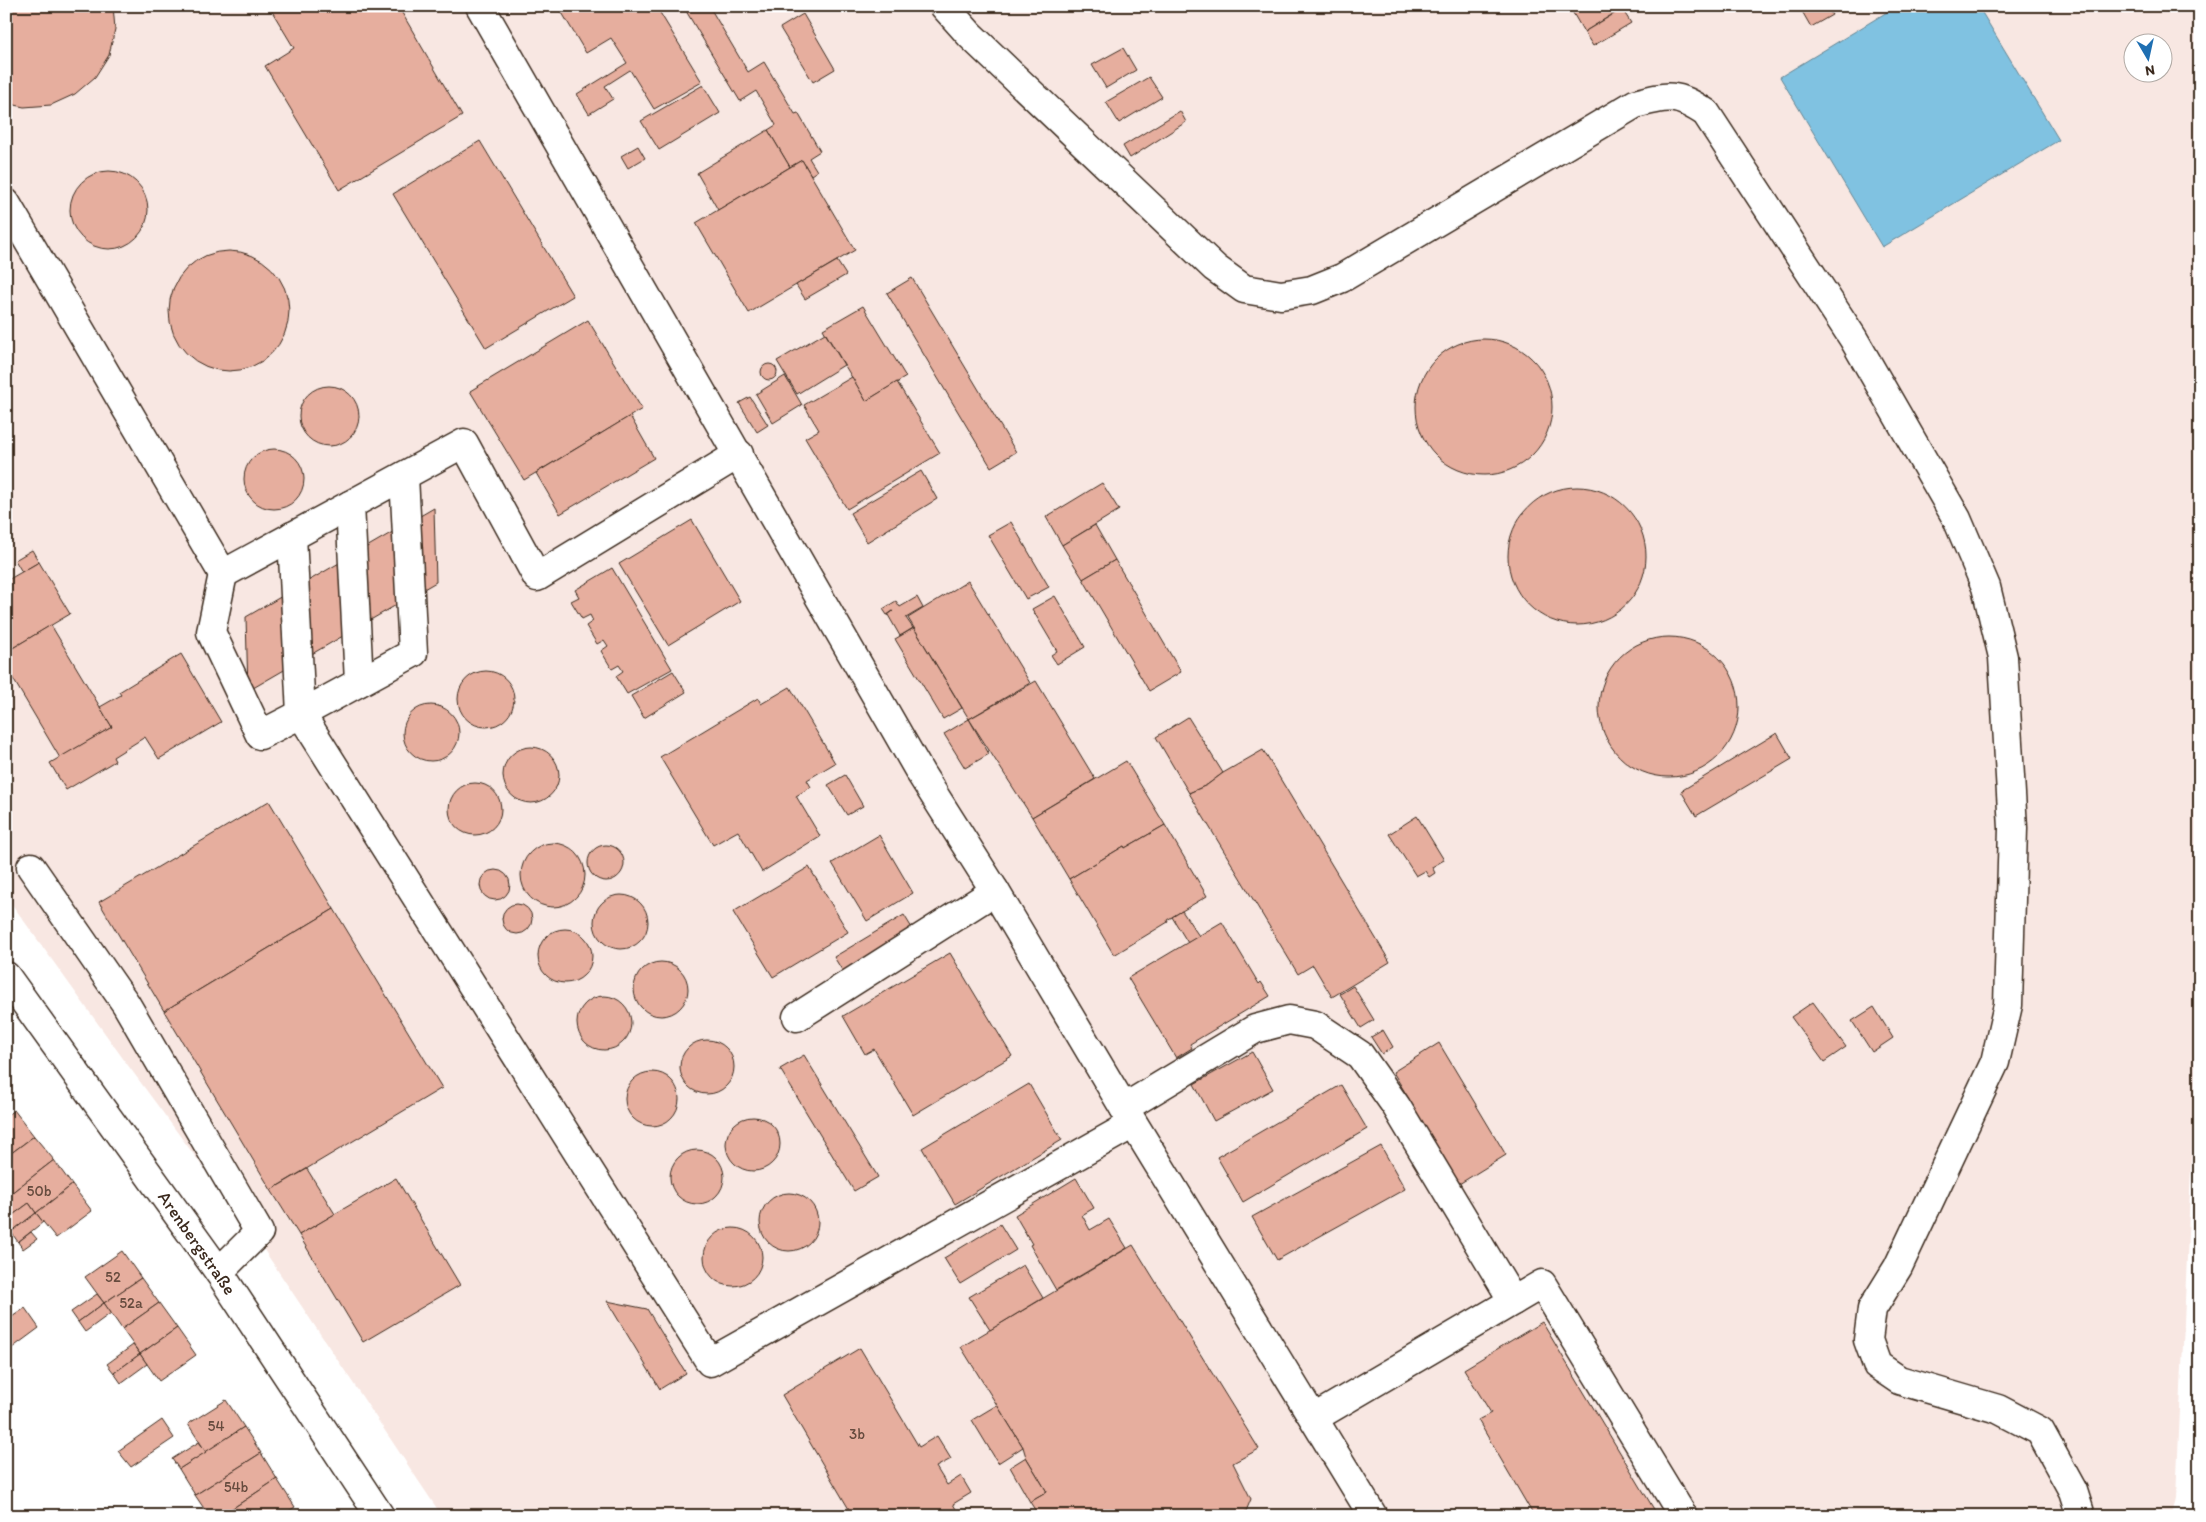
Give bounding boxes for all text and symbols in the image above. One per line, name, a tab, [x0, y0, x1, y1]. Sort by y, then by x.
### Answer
north arrow	[2124, 32, 2174, 82]
text: N	[2144, 61, 2156, 79]
house number: 50b	[27, 1182, 52, 1200]
street label: Arenbergstraße	[153, 1187, 241, 1299]
house number: 52	[105, 1268, 121, 1286]
house number: 52a	[119, 1294, 143, 1312]
house number: 54	[208, 1417, 224, 1435]
house number: 3b	[849, 1425, 865, 1443]
house number: 54b	[224, 1478, 249, 1496]

